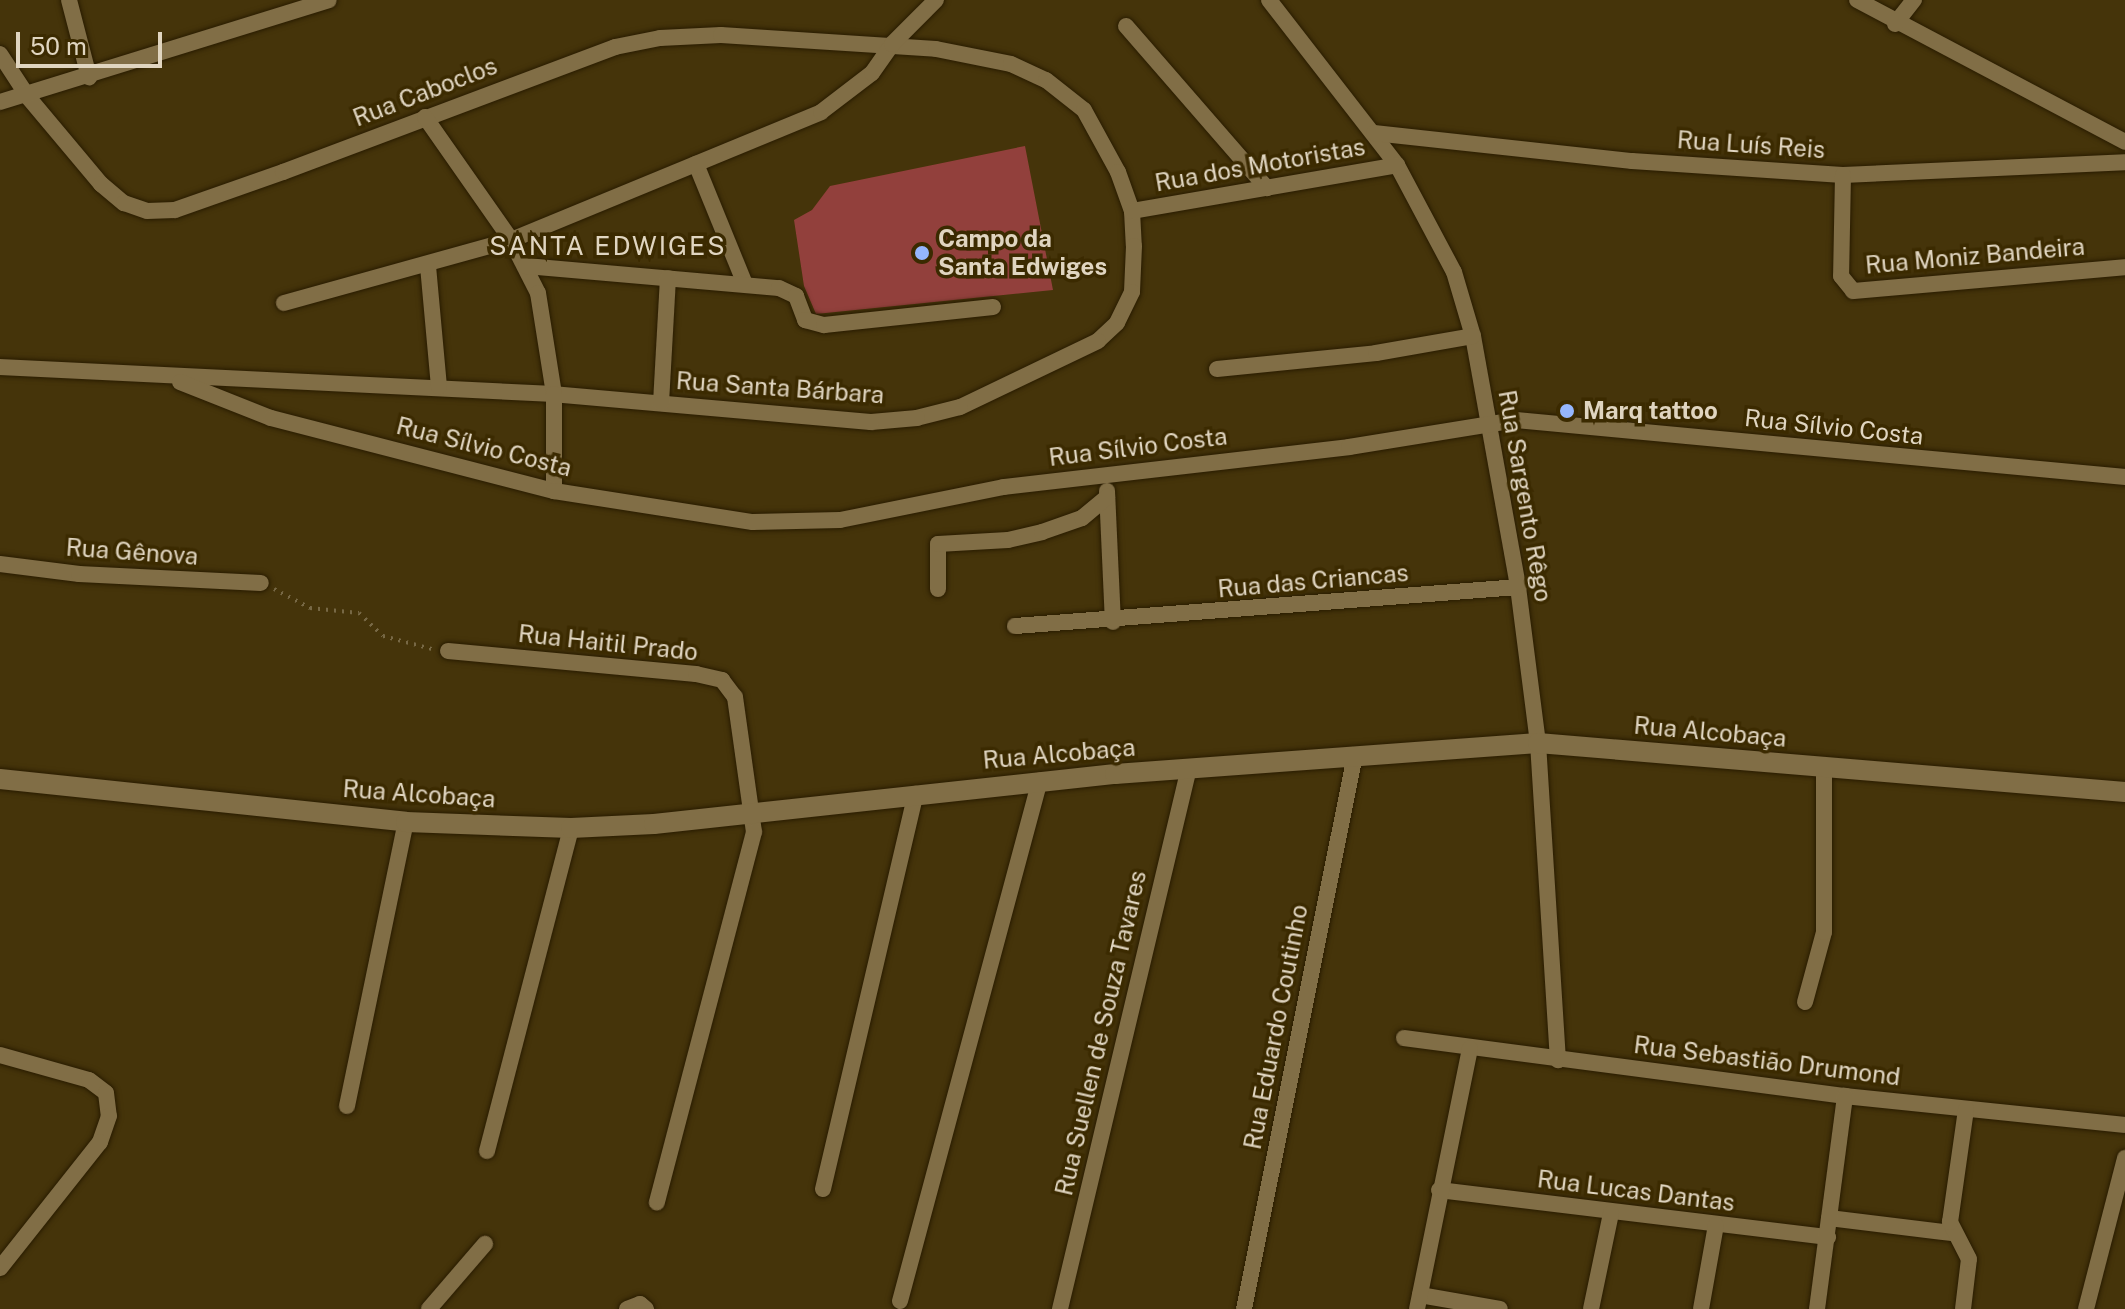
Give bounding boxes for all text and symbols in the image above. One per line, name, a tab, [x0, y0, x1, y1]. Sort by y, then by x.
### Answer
scale bar	[20, 16, 166, 66]
text: 50 m	[30, 32, 87, 60]
street label: Rua Caboclos	[349, 51, 501, 133]
street label: Rua Luís Reis	[1676, 125, 1826, 165]
street label: Rua dos Motoristas	[1152, 132, 1368, 198]
place label: Campo da Santa Edwiges	[938, 225, 1107, 281]
district label: SANTA EDWIGES	[489, 230, 727, 262]
street label: Rua Moniz Bandeira	[1864, 232, 2086, 280]
marker: Campo da Santa Edwiges	[913, 244, 931, 262]
street label: Rua Santa Bárbara	[675, 366, 885, 410]
street label: Rua Sargento Rêgo	[1492, 388, 1558, 604]
place label: Marq tattoo	[1583, 397, 1718, 425]
marker: Marq tattoo	[1558, 402, 1576, 420]
street label: Rua Sílvio Costa	[1743, 403, 1925, 451]
street label: Rua Sílvio Costa	[393, 411, 575, 483]
street label: Rua Sílvio Costa	[1047, 422, 1229, 472]
street label: Rua Gênova	[65, 533, 199, 571]
street label: Rua das Criancas	[1216, 558, 1410, 604]
street label: Rua Haitil Prado	[517, 619, 699, 667]
street label: Rua Alcobaça	[1633, 711, 1787, 753]
street label: Rua Alcobaça	[982, 733, 1136, 775]
street label: Rua Alcobaça	[342, 774, 496, 814]
street label: Rua Suellen de Souza Tavares	[1049, 867, 1153, 1199]
street label: Rua Eduardo Coutinho	[1238, 902, 1314, 1152]
street label: Rua Sebastião Drumond	[1632, 1030, 1902, 1092]
street label: Rua Lucas Dantas	[1536, 1165, 1736, 1217]

